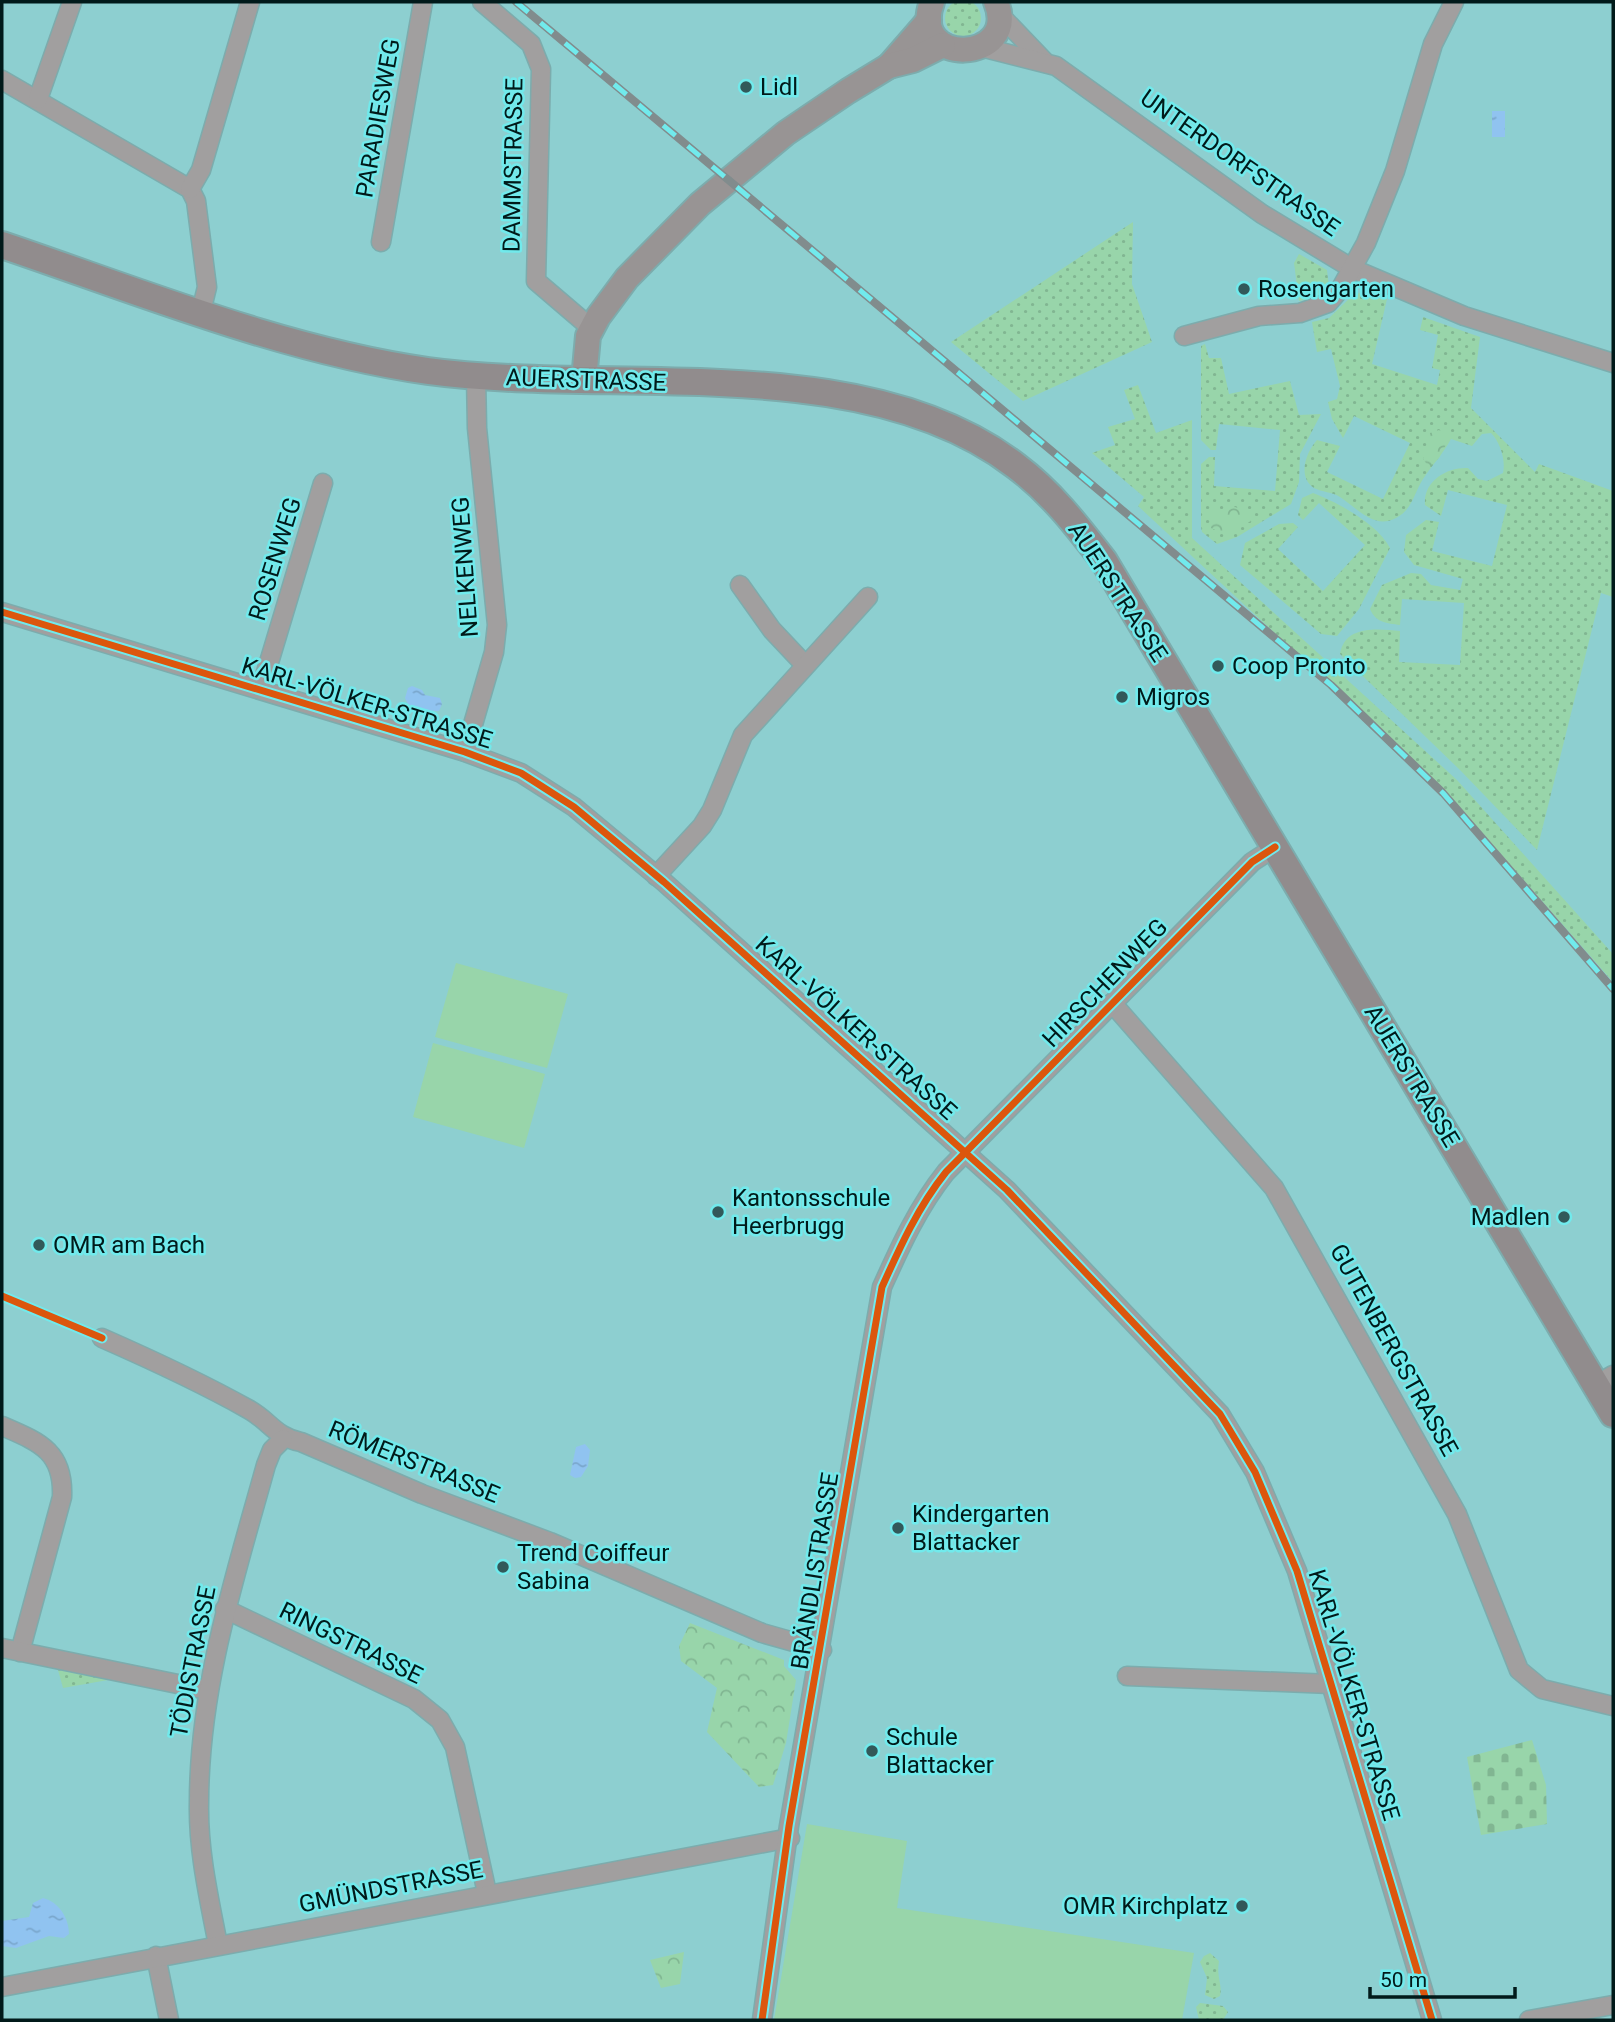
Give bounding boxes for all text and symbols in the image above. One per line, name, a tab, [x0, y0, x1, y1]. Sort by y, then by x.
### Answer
street label: PARADIESWEG	[350, 36, 406, 200]
place label: Lidl	[760, 73, 798, 101]
street label: DAMMSTRASSE	[497, 78, 529, 252]
marker: Lidl	[738, 79, 754, 95]
street label: UNTERDORFSTRASSE	[1135, 84, 1345, 242]
place label: Rosengarten	[1258, 275, 1394, 303]
marker: Rosengarten	[1236, 281, 1252, 297]
street label: AUERSTRASSE	[505, 363, 667, 397]
street label: ROSENWEG	[243, 494, 307, 624]
street label: NELKENWEG	[446, 496, 484, 638]
street label: AUERSTRASSE	[1063, 517, 1173, 667]
street label: KARL-VÖLKER-STRASSE	[238, 651, 496, 755]
place label: Coop Pronto	[1232, 652, 1366, 680]
marker: Coop Pronto	[1210, 658, 1226, 674]
place label: Migros	[1136, 683, 1210, 711]
marker: Migros	[1114, 689, 1130, 705]
street label: HIRSCHENWEG	[1037, 913, 1173, 1053]
street label: KARL-VÖLKER-STRASSE	[750, 930, 962, 1126]
street label: AUERSTRASSE	[1359, 1000, 1465, 1152]
place label: Kantonsschule Heerbrugg	[732, 1184, 890, 1240]
place label: Madlen	[1471, 1203, 1550, 1231]
marker: Kantonsschule Heerbrugg	[710, 1204, 726, 1220]
marker: Madlen	[1556, 1209, 1572, 1225]
place label: OMR am Bach	[53, 1231, 205, 1259]
marker: OMR am Bach	[31, 1237, 47, 1253]
street label: GUTENBERGSTRASSE	[1324, 1239, 1464, 1461]
street label: RÖMERSTRASSE	[324, 1415, 504, 1509]
street label: BRÄNDLISTRASSE	[786, 1471, 844, 1671]
place label: Kindergarten Blattacker	[912, 1500, 1049, 1556]
marker: Kindergarten Blattacker	[890, 1520, 906, 1536]
place label: Trend Coiffeur Sabina	[517, 1539, 669, 1595]
marker: Trend Coiffeur Sabina	[495, 1559, 511, 1575]
street label: KARL-VÖLKER-STRASSE	[1302, 1566, 1406, 1824]
street label: TÖDISTRASSE	[165, 1584, 221, 1740]
street label: RINGSTRASSE	[275, 1596, 427, 1690]
place label: Schule Blattacker	[886, 1723, 994, 1779]
marker: Schule Blattacker	[864, 1743, 880, 1759]
street label: GMÜNDSTRASSE	[297, 1855, 485, 1919]
place label: OMR Kirchplatz	[1063, 1892, 1228, 1920]
marker: OMR Kirchplatz	[1234, 1898, 1250, 1914]
scale bar	[1370, 1955, 1515, 1999]
text: 50 m	[1380, 1968, 1427, 1992]

